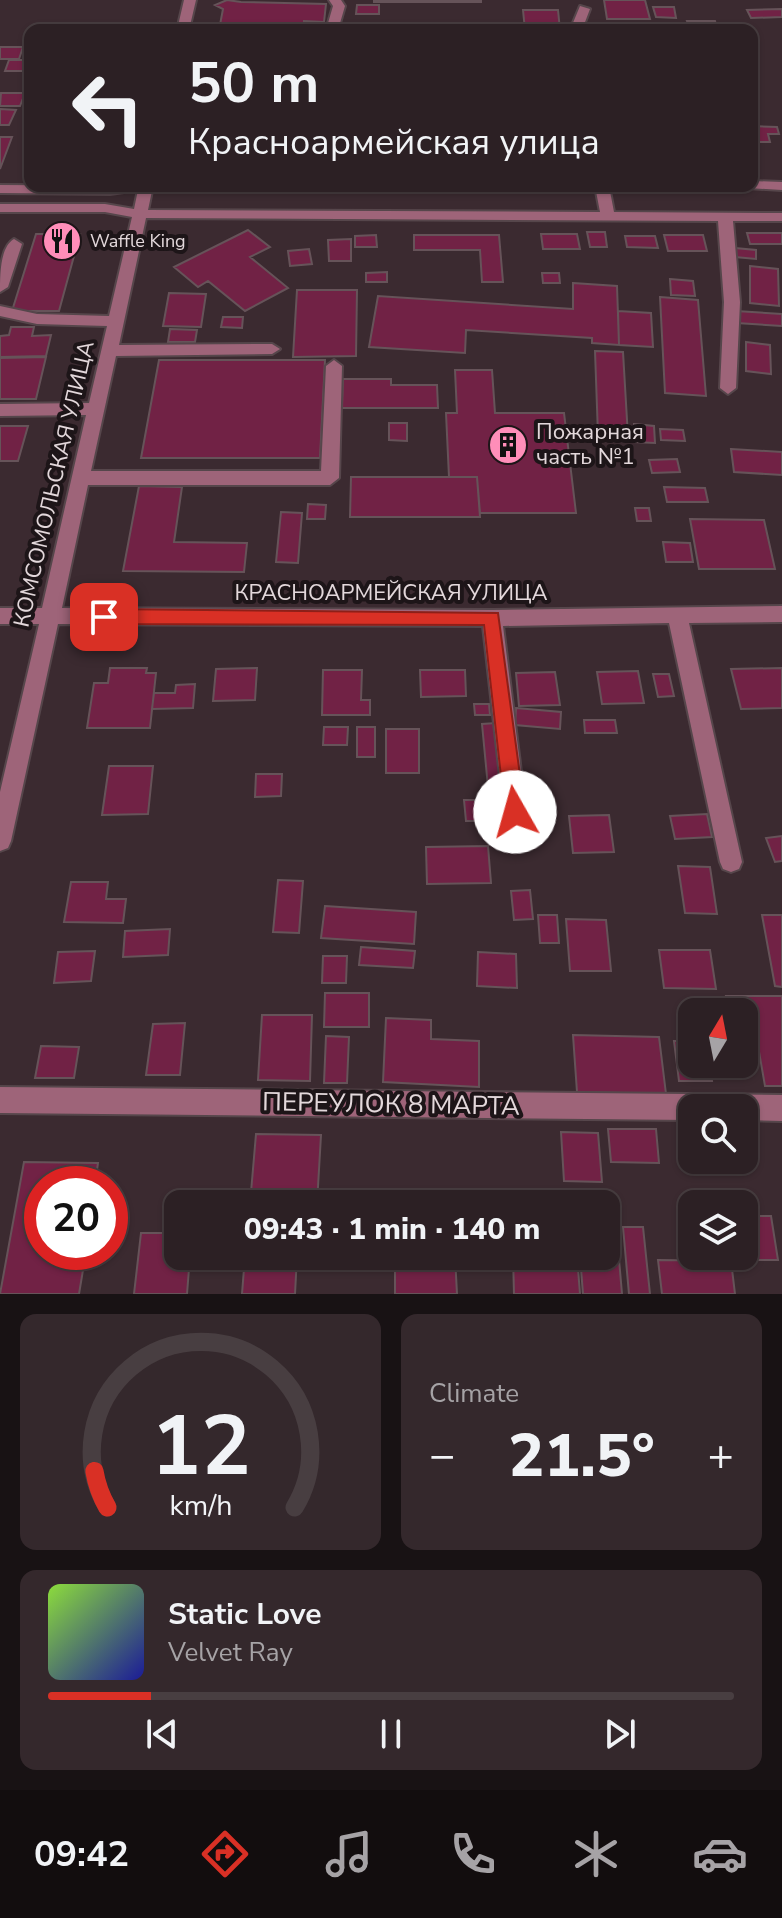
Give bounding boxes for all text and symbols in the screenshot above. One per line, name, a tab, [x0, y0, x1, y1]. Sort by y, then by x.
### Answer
text: 50 m	[188, 45, 319, 122]
icon: left	[56, 56, 160, 160]
text: Красноармейская улица	[188, 118, 600, 167]
restaurant icon: Waffle King	[41, 220, 83, 262]
place label: Waffle King	[90, 229, 186, 253]
street label: КОМСОМОЛЬСКАЯ УЛИЦА	[6, 338, 102, 630]
place label: Пожарная часть №1	[536, 417, 644, 472]
building icon: Пожарная часть №1	[487, 424, 529, 466]
street label: КРАСНОАРМЕЙСКАЯ УЛИЦА	[235, 578, 547, 608]
pin	[70, 583, 138, 651]
icon: arrive	[82, 595, 126, 639]
position arrow	[473, 770, 557, 854]
north arrow	[678, 998, 758, 1078]
map controls	[678, 998, 758, 1270]
street label: ПЕРЕУЛОК 8 МАРТА	[262, 1084, 520, 1124]
button: search	[678, 1094, 758, 1174]
speed limit sign: 20	[24, 1166, 128, 1270]
button: layers	[678, 1190, 758, 1270]
text: 09:43 · 1 min · 140 m	[244, 1209, 540, 1250]
text: Climate	[429, 1376, 519, 1411]
text: 12	[151, 1390, 250, 1503]
text: 21.5°	[508, 1415, 655, 1497]
text: −	[429, 1426, 455, 1486]
text: +	[708, 1426, 734, 1486]
text: km/h	[169, 1486, 232, 1525]
text: Static Love	[168, 1594, 322, 1635]
text: Velvet Ray	[168, 1635, 293, 1670]
icon: previous	[140, 1712, 184, 1756]
icon: pause	[369, 1712, 413, 1756]
icon: next	[598, 1712, 642, 1756]
icon: directions	[197, 1826, 253, 1882]
icon: music	[321, 1826, 377, 1882]
icon: phone	[445, 1826, 501, 1882]
icon: climate	[568, 1826, 624, 1882]
icon: car	[692, 1826, 748, 1882]
text: 09:42	[34, 1830, 129, 1879]

